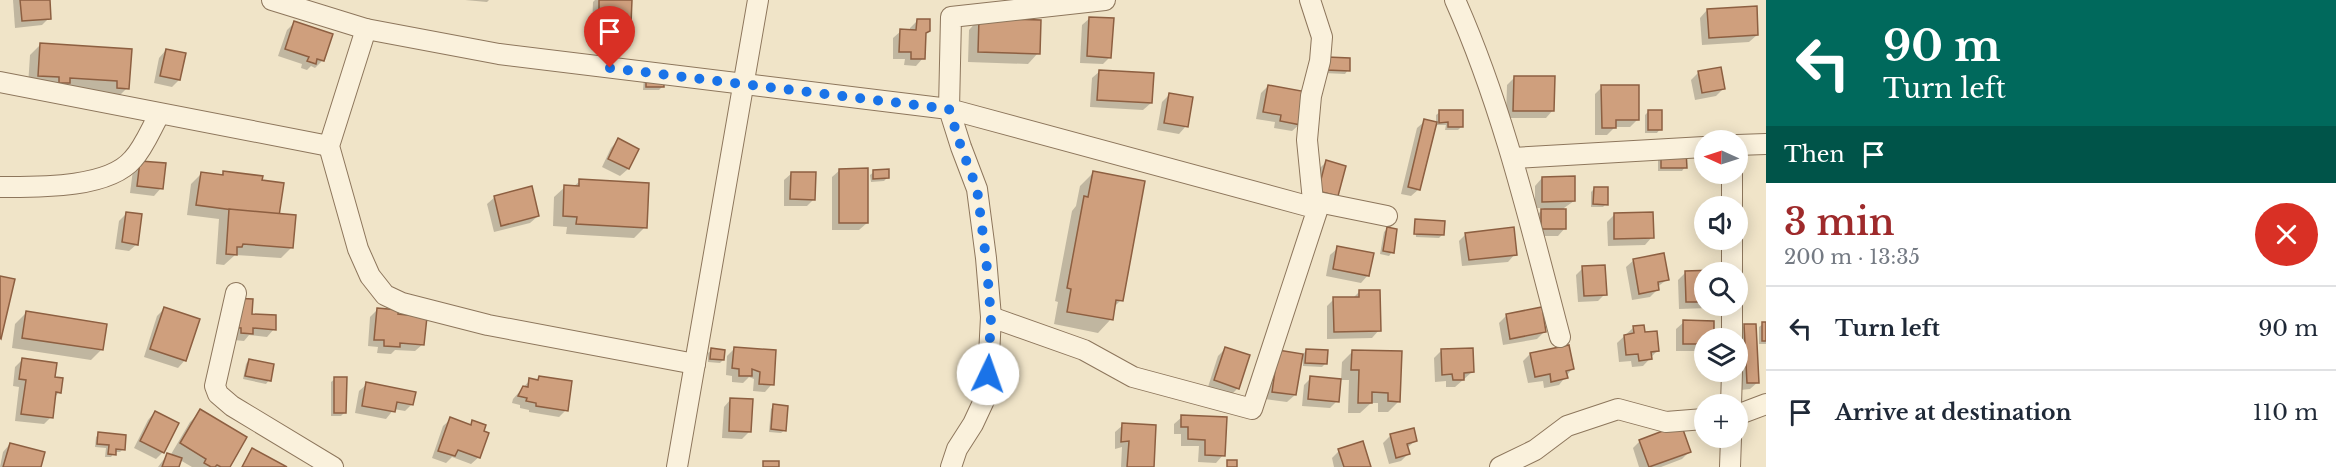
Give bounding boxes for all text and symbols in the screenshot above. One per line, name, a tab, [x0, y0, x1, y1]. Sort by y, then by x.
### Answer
pin	[584, 6, 635, 68]
icon: arrive	[593, 15, 626, 48]
text: 90 m	[1883, 20, 2001, 72]
icon: left	[1784, 24, 1862, 102]
text: Turn left	[1883, 72, 2006, 105]
north arrow	[1694, 130, 1748, 184]
map controls	[1694, 130, 1748, 448]
icon: arrive	[1857, 138, 1890, 171]
text: Then	[1784, 141, 1845, 168]
button: sound	[1694, 196, 1748, 250]
text: 3 min	[1784, 200, 1894, 245]
button: close	[2255, 203, 2318, 266]
text: 200 m · 13:35	[1784, 245, 1920, 269]
button: search	[1694, 262, 1748, 316]
icon: left	[1784, 312, 1817, 345]
text: Turn left	[1835, 315, 1940, 342]
text: 90 m	[2258, 315, 2318, 342]
button: layers	[1694, 328, 1748, 382]
position arrow	[956, 342, 1020, 406]
button: +	[1694, 394, 1748, 448]
icon: arrive	[1784, 396, 1817, 429]
text: Arrive at destination	[1835, 399, 2072, 426]
text: 110 m	[2253, 399, 2318, 426]

